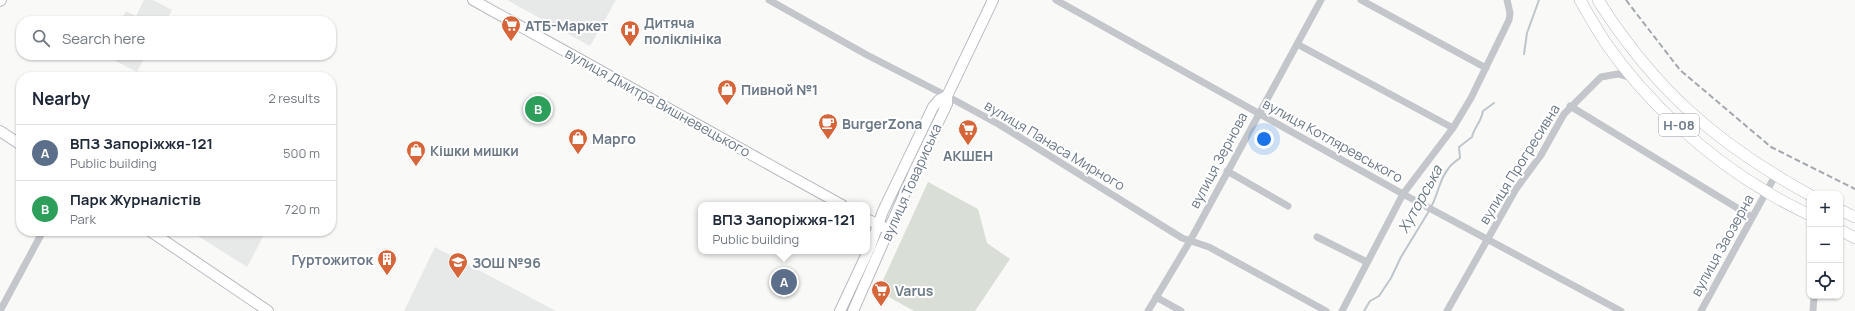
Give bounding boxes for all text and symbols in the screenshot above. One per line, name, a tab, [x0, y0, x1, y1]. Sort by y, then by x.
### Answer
place label: Дитяча поліклініка	[644, 13, 722, 48]
supermarket icon: АТБ-Маркет	[500, 14, 522, 42]
search box	[16, 16, 336, 60]
place label: АТБ-Маркет	[525, 16, 609, 35]
hospital icon: Дитяча поліклініка	[619, 19, 641, 47]
icon: search	[30, 27, 52, 49]
text: Search here	[62, 28, 145, 49]
street label: вулиця Дмитра Вишневецького	[562, 43, 754, 161]
shop icon: Пивной №1	[716, 78, 738, 106]
place label: Пивной №1	[741, 80, 818, 99]
text: Nearby	[32, 87, 90, 110]
text: 2 results	[268, 89, 320, 107]
pin: B	[525, 94, 551, 124]
street label: вулиця Котляревського	[1260, 94, 1406, 186]
street label: вулиця Панаса Мирного	[981, 95, 1129, 195]
street label: вулиця Прогресивна	[1474, 100, 1564, 228]
street label: вулиця Зернова	[1185, 109, 1251, 211]
cafe icon: BurgerZona	[817, 112, 839, 140]
place label: BurgerZona	[842, 114, 922, 133]
road number: Н-08	[1659, 114, 1699, 136]
supermarket icon: АКШЕН	[957, 118, 979, 146]
street label: вулиця Товариська	[877, 120, 945, 244]
shop icon: Марго	[567, 127, 589, 155]
place label: Марго	[592, 129, 636, 148]
your location	[1254, 129, 1274, 149]
text: ВПЗ Запоріжжя-121	[70, 133, 213, 154]
shop icon: Кішки мишки	[405, 139, 427, 167]
place label: Кішки мишки	[430, 141, 519, 160]
text: A	[41, 144, 49, 162]
text: 500 m	[283, 144, 320, 162]
place label: АКШЕН	[943, 146, 993, 165]
text: Public building	[70, 154, 157, 172]
water label: Хуторська	[1393, 161, 1448, 237]
text: Парк Журналістів	[70, 189, 201, 210]
street label: вулиця Заозерна	[1686, 191, 1758, 299]
map controls	[1807, 191, 1843, 299]
button: +	[1807, 191, 1843, 227]
text: B	[41, 200, 49, 218]
text: 720 m	[285, 200, 320, 218]
popup	[698, 202, 870, 254]
text: ВПЗ Запоріжжя-121	[712, 209, 856, 230]
text: Park	[70, 210, 96, 228]
button: −	[1807, 227, 1843, 263]
text: Public building	[712, 230, 799, 248]
building icon: Гуртожиток	[376, 248, 398, 276]
place label: Гуртожиток	[291, 250, 373, 269]
school or university icon: ЗОШ №96	[447, 251, 469, 279]
place label: ЗОШ №96	[472, 253, 541, 272]
button: locate	[1807, 263, 1843, 299]
pin: A	[771, 267, 797, 297]
supermarket icon: Varus	[870, 279, 892, 307]
place label: Varus	[895, 281, 934, 300]

